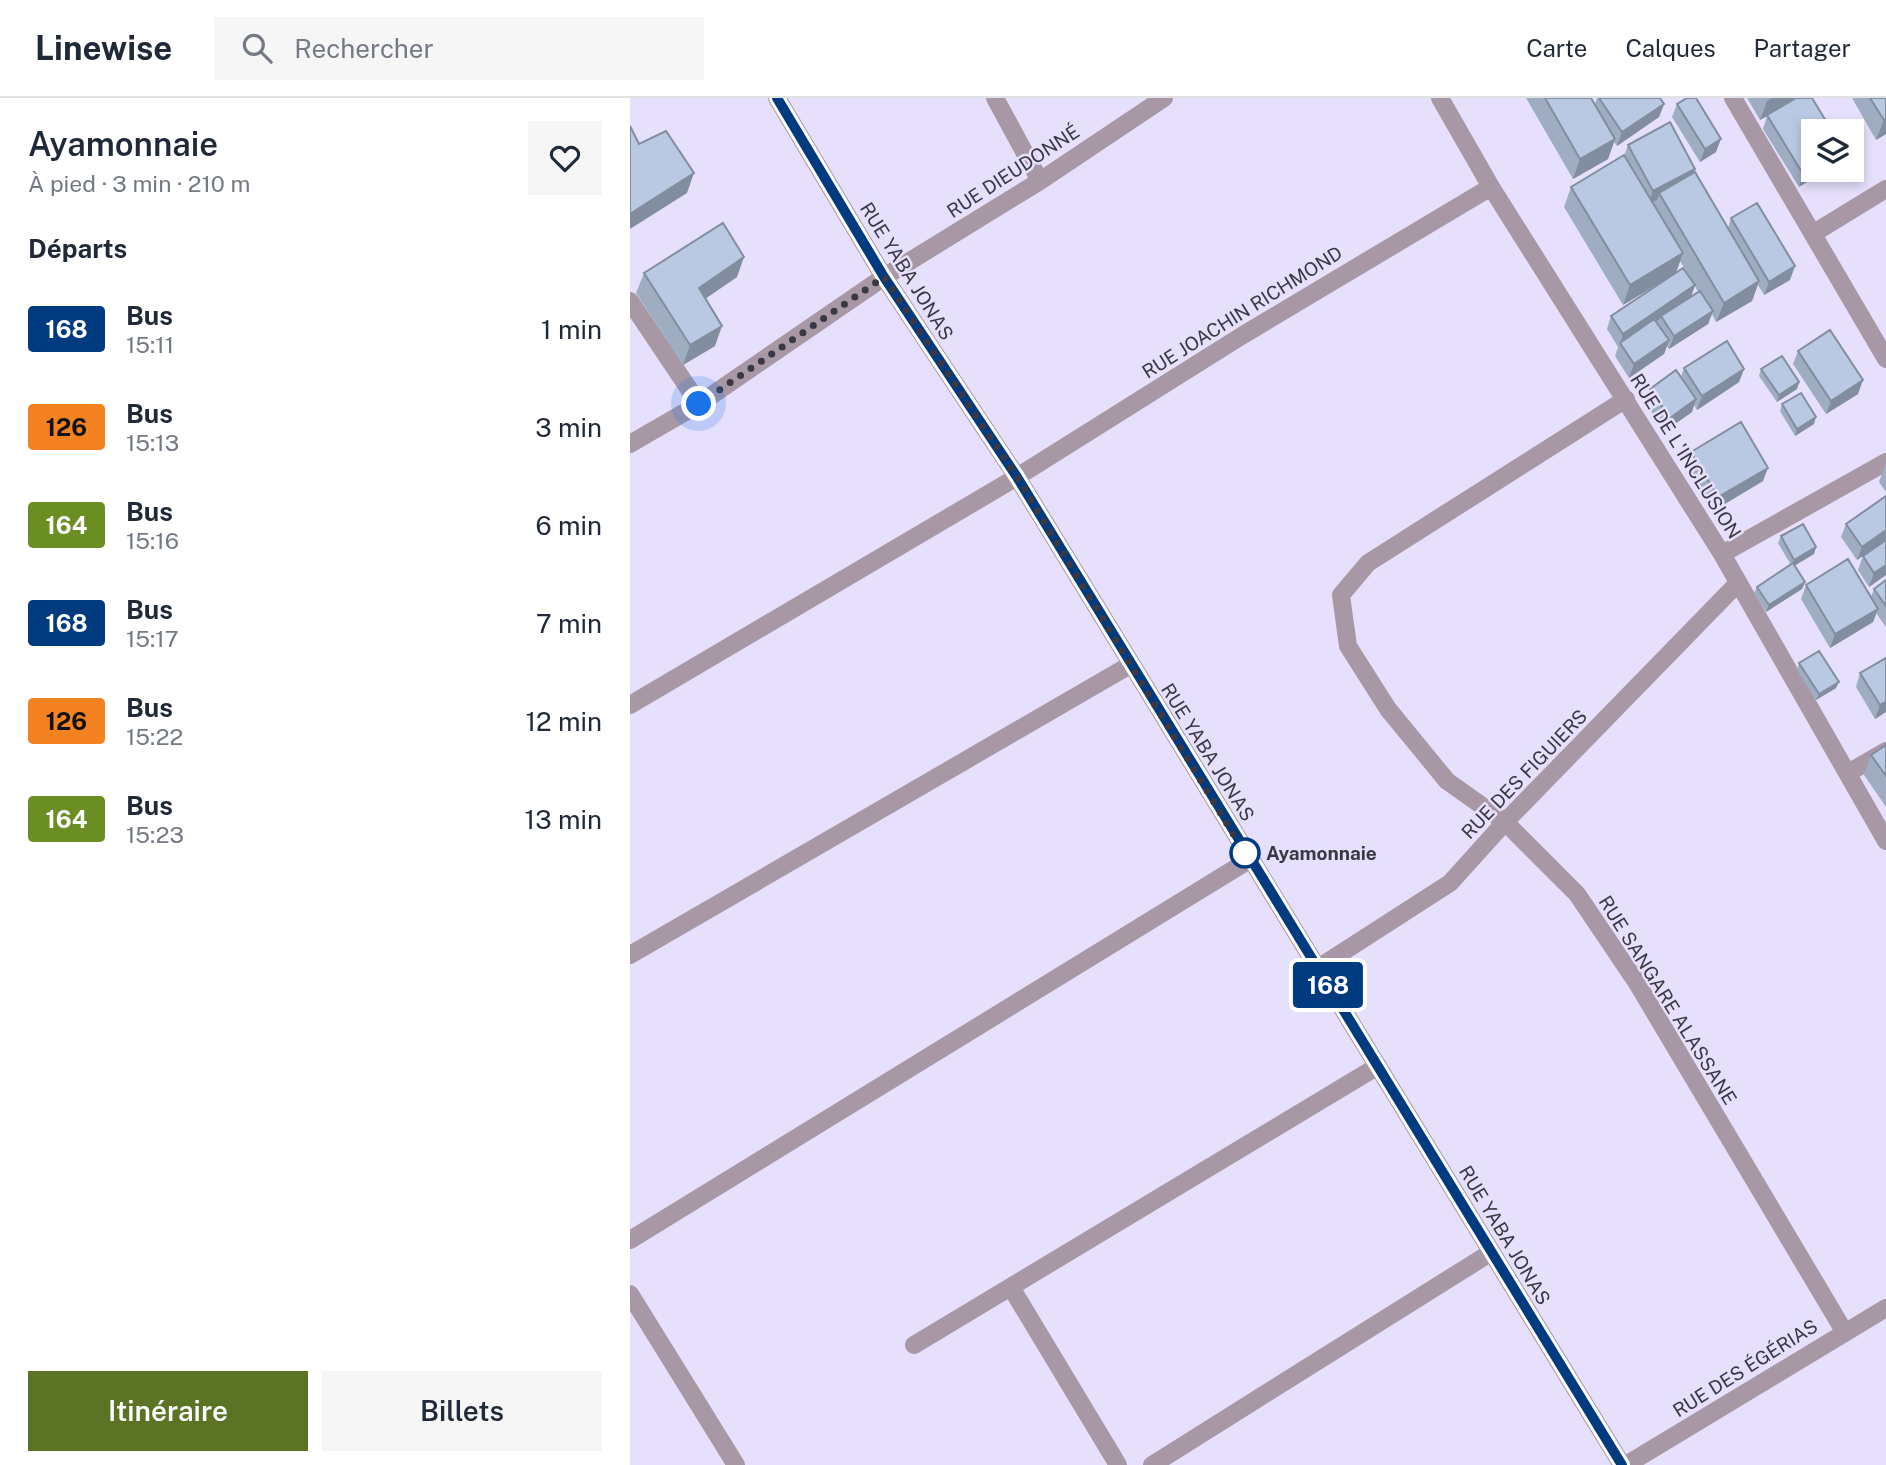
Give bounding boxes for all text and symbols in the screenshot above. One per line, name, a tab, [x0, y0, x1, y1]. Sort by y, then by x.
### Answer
search box	[214, 17, 704, 80]
text: Linewise	[35, 29, 172, 67]
icon: search	[238, 29, 276, 67]
text: Rechercher	[294, 33, 434, 64]
text: Carte	[1526, 34, 1587, 62]
text: Calques	[1625, 34, 1716, 62]
text: Partager	[1754, 34, 1851, 62]
map controls	[1801, 119, 1864, 182]
button: layers	[1801, 119, 1864, 182]
street label: RUE DIEUDONNÉ	[943, 120, 1083, 222]
button: heart	[528, 121, 602, 195]
text: Ayamonnaie	[28, 125, 218, 163]
text: À pied · 3 min · 210 m	[28, 170, 250, 197]
street label: RUE YABA JONAS	[856, 198, 958, 344]
text: Départs	[28, 233, 127, 264]
street label: RUE JOACHIN RICHMOND	[1138, 241, 1346, 383]
text: Bus	[126, 300, 173, 331]
text: 1 min	[541, 314, 602, 345]
text: 168	[45, 315, 88, 343]
text: 15:11	[126, 331, 174, 358]
street label: RUE DE L'INCLUSION	[1626, 369, 1746, 543]
your location	[681, 386, 716, 421]
text: Bus	[126, 398, 173, 429]
text: 3 min	[535, 412, 602, 443]
text: 126	[46, 413, 87, 441]
text: 15:13	[126, 429, 179, 456]
text: Bus	[126, 496, 173, 527]
text: 6 min	[535, 510, 602, 541]
text: 164	[46, 511, 87, 539]
text: 15:16	[126, 527, 179, 554]
text: Bus	[126, 594, 173, 625]
text: 7 min	[536, 608, 602, 639]
text: 168	[45, 609, 88, 637]
text: 15:17	[126, 625, 178, 652]
street label: RUE YABA JONAS	[1157, 679, 1259, 825]
text: Bus	[126, 692, 173, 723]
street label: RUE DES FIGUIERS	[1457, 705, 1591, 843]
text: 12 min	[526, 706, 602, 737]
text: 126	[46, 707, 87, 735]
text: 15:22	[126, 723, 183, 750]
text: Bus	[126, 790, 173, 821]
text: 13 min	[525, 804, 602, 835]
text: 164	[46, 805, 87, 833]
text: 15:23	[126, 821, 184, 848]
marker: Ayamonnaie	[1230, 838, 1260, 868]
place label: Ayamonnaie	[1266, 842, 1377, 864]
street label: RUE SANGARE ALASSANE	[1595, 892, 1741, 1108]
line badge: 168	[1288, 962, 1368, 1008]
text: 168	[1307, 971, 1349, 999]
street label: RUE YABA JONAS	[1455, 1162, 1555, 1308]
street label: RUE DES ÉGÉRIAS	[1669, 1315, 1821, 1421]
button: Itinéraire	[28, 1371, 308, 1451]
button: Billets	[322, 1371, 602, 1451]

